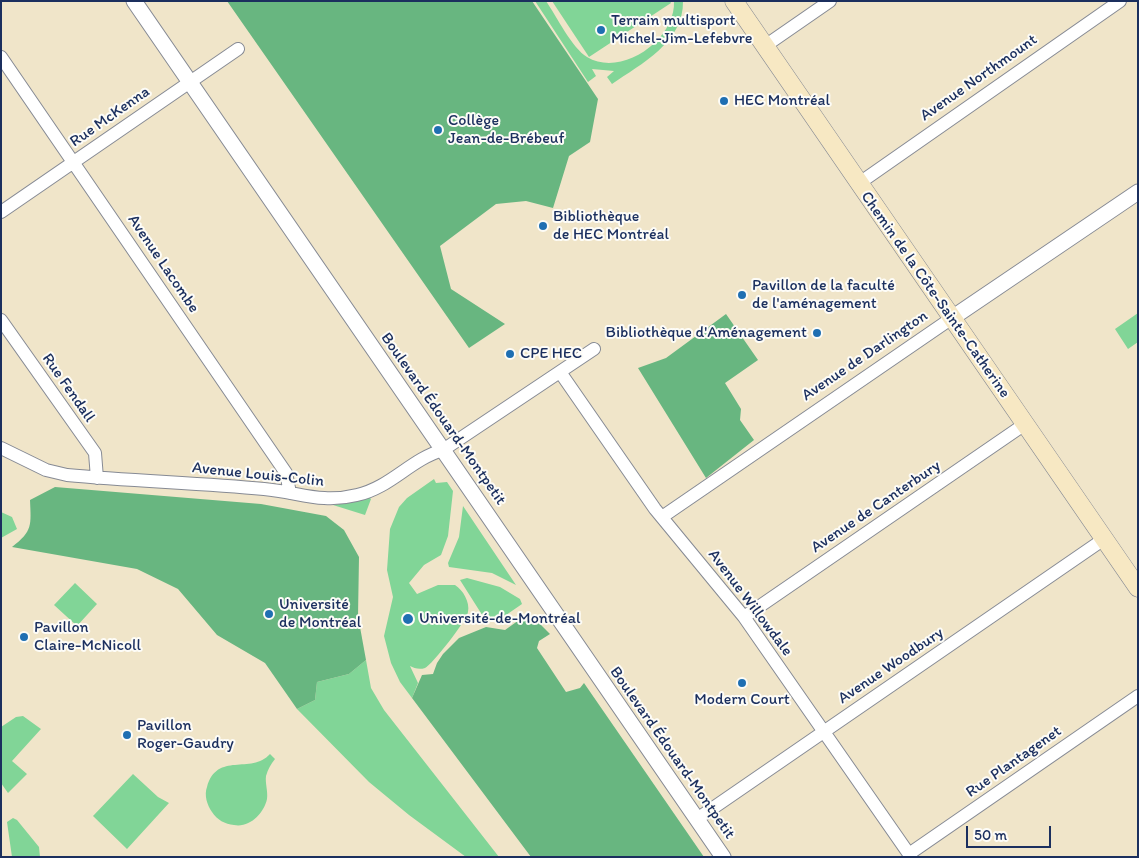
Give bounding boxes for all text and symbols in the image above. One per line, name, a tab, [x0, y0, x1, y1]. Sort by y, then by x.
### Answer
place label: Terrain multisport Michel-Jim-Lefebvre	[611, 11, 753, 49]
marker: Terrain multisport Michel-Jim-Lefebvre	[595, 24, 607, 36]
street label: Avenue Northmount	[917, 30, 1041, 126]
street label: Rue McKenna	[66, 82, 154, 152]
place label: HEC Montréal	[734, 91, 830, 111]
marker: HEC Montréal	[718, 95, 730, 107]
place label: Collège Jean-de-Brébeuf	[448, 111, 565, 149]
marker: Collège Jean-de-Brébeuf	[432, 124, 444, 136]
street label: Chemin de la Côte-Sainte-Catherine	[856, 188, 1014, 402]
place label: Bibliothèque de HEC Montréal	[553, 207, 669, 245]
street label: Avenue Lacombe	[123, 211, 203, 317]
marker: Bibliothèque de HEC Montréal	[537, 220, 549, 232]
place label: Pavillon de la faculté de l'aménagement	[752, 276, 895, 314]
marker: Pavillon de la faculté de l'aménagement	[736, 289, 748, 301]
street label: Avenue de Darlington	[798, 307, 932, 405]
place label: Bibliothèque d'Aménagement	[606, 323, 807, 343]
marker: Bibliothèque d'Aménagement	[811, 327, 823, 339]
street label: Boulevard Édouard-Montpetit	[376, 329, 510, 509]
place label: CPE HEC	[520, 344, 582, 364]
marker: CPE HEC	[504, 348, 516, 360]
street label: Rue Fendall	[37, 350, 99, 426]
street label: Avenue de Canterbury	[808, 457, 944, 557]
street label: Avenue Louis-Colin	[191, 459, 325, 491]
street label: Avenue Willowdale	[704, 546, 796, 660]
place label: Université de Montréal	[279, 595, 361, 633]
marker: Université de Montréal	[263, 608, 275, 620]
place label: Université-de-Montréal	[419, 609, 581, 629]
marker: Université-de-Montréal	[401, 612, 415, 626]
place label: Pavillon Claire-McNicoll	[34, 618, 141, 656]
street label: Avenue Woodbury	[835, 624, 947, 708]
marker: Pavillon Claire-McNicoll	[18, 631, 30, 643]
street label: Boulevard Édouard-Montpetit	[605, 663, 739, 843]
marker: Modern Court	[736, 677, 748, 689]
place label: Modern Court	[694, 690, 790, 710]
place label: Pavillon Roger-Gaudry	[137, 716, 234, 754]
street label: Rue Plantagenet	[963, 722, 1065, 802]
marker: Pavillon Roger-Gaudry	[121, 729, 133, 741]
scale bar	[969, 816, 1054, 848]
text: 50 m	[974, 826, 1007, 844]

